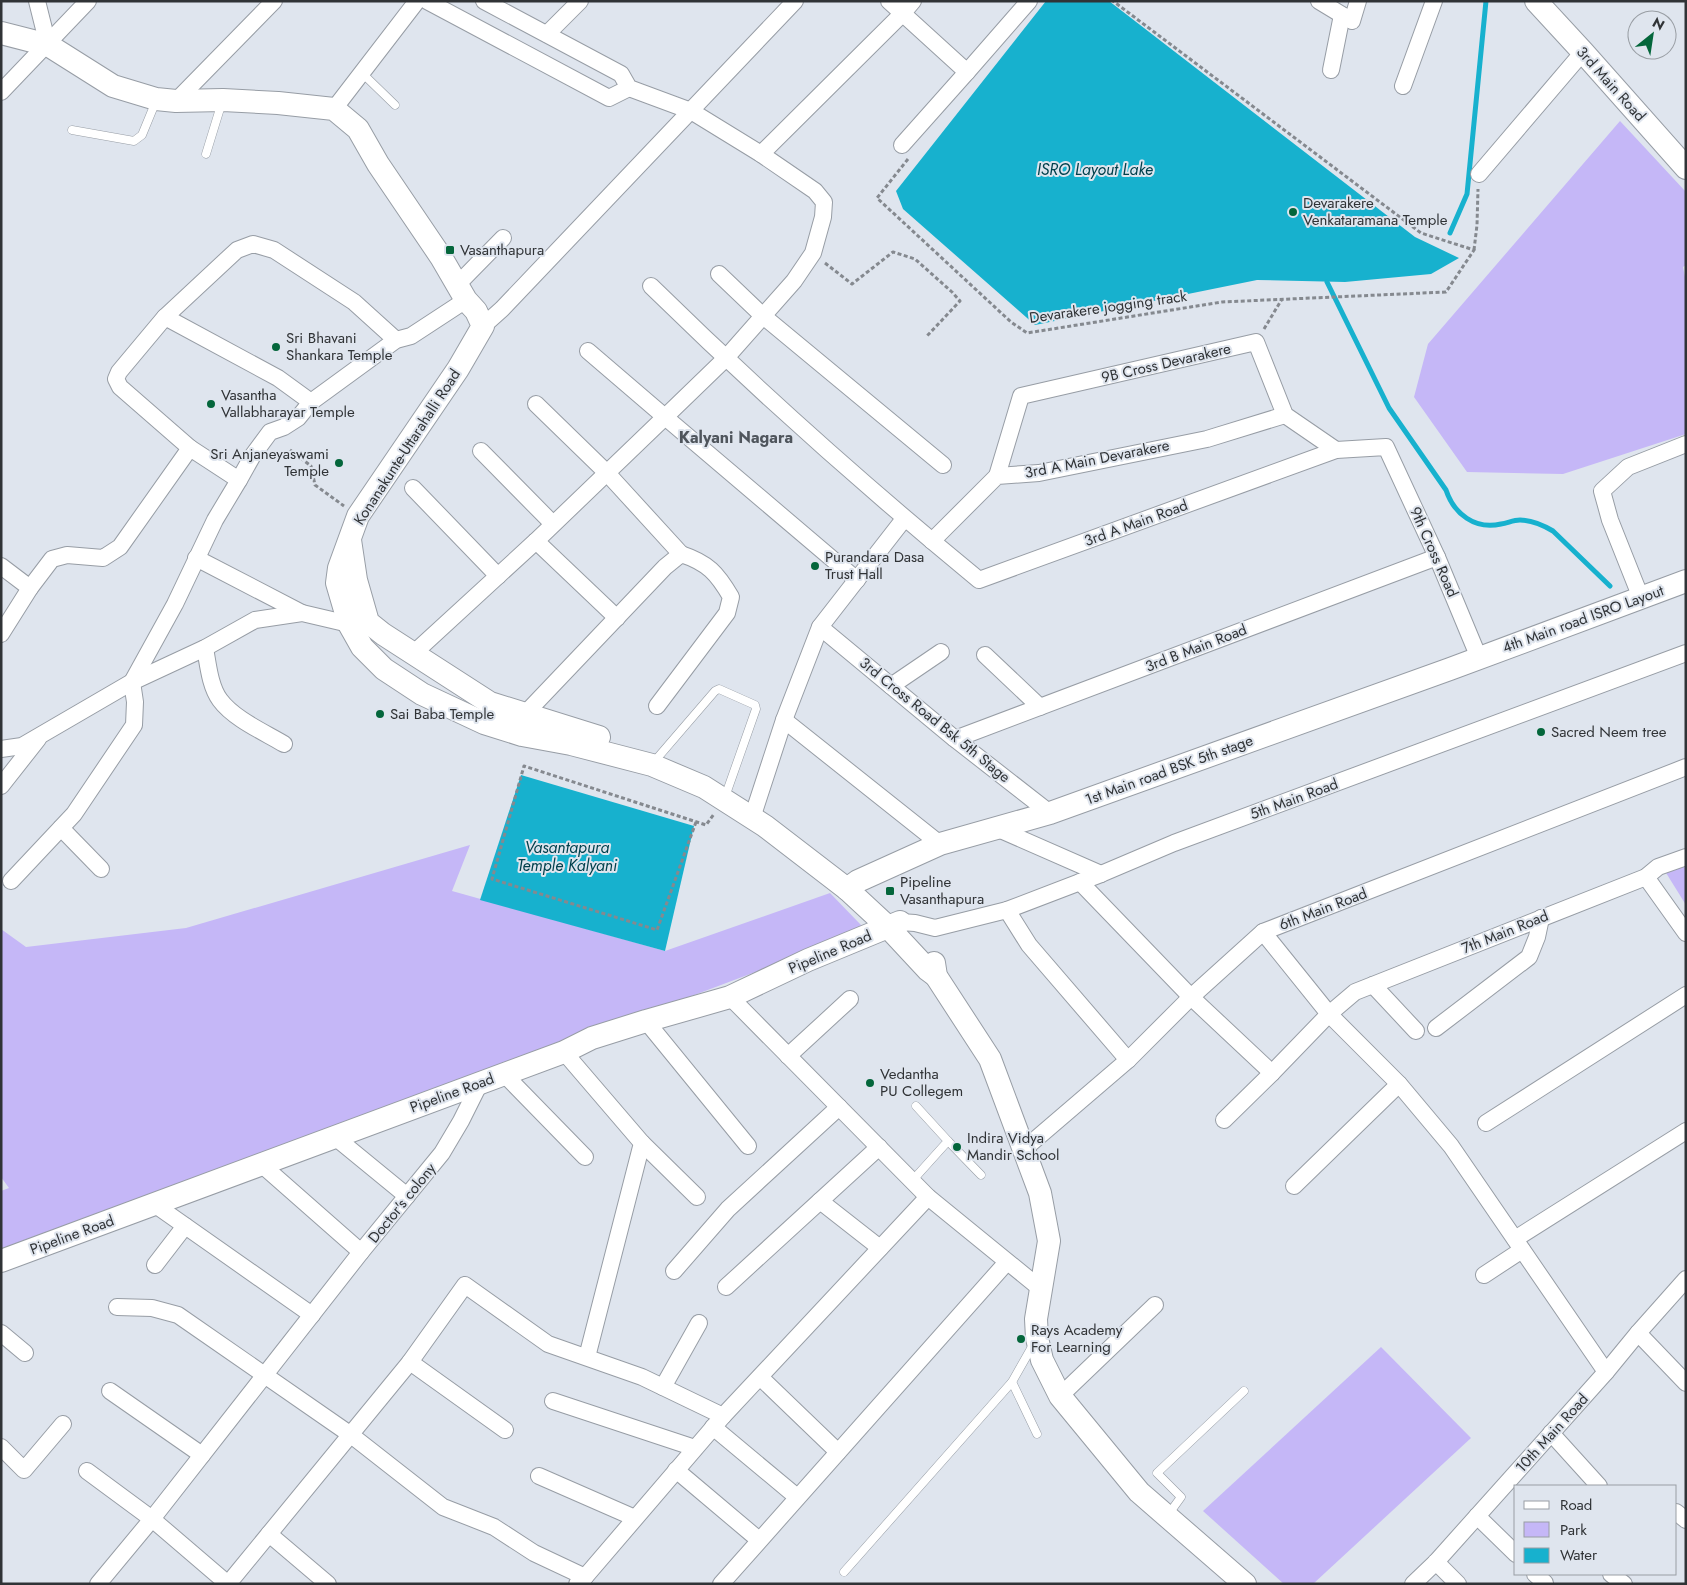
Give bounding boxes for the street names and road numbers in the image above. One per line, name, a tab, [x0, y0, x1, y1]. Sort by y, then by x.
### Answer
street label: 3rd Main Road	[1571, 42, 1651, 126]
street label: Devarakere jogging track	[1028, 285, 1189, 329]
street label: 9B Cross Devarakere	[1099, 337, 1233, 389]
street label: Konanakunte-Uttarahalli Road	[348, 365, 466, 529]
street label: 3rd A Main Devarakere	[1023, 434, 1172, 484]
street label: 3rd A Main Road	[1081, 494, 1191, 552]
street label: 9th Cross Road	[1404, 503, 1464, 601]
street label: 4th Main road ISRO Layout	[1499, 579, 1667, 658]
street label: 3rd B Main Road	[1142, 619, 1250, 677]
street label: 3rd Cross Road Bsk 5th Stage	[855, 652, 1015, 788]
street label: 1st Main road BSK 5th stage	[1082, 729, 1256, 811]
street label: 5th Main Road	[1247, 773, 1341, 825]
street label: 6th Main Road	[1276, 882, 1370, 936]
street label: 7th Main Road	[1458, 905, 1552, 959]
street label: Pipeline Road	[785, 925, 875, 979]
street label: Pipeline Road	[407, 1068, 497, 1118]
street label: Doctor's colony	[363, 1158, 441, 1248]
street label: Pipeline Road	[27, 1210, 117, 1260]
street label: 10th Main Road	[1510, 1389, 1594, 1477]

